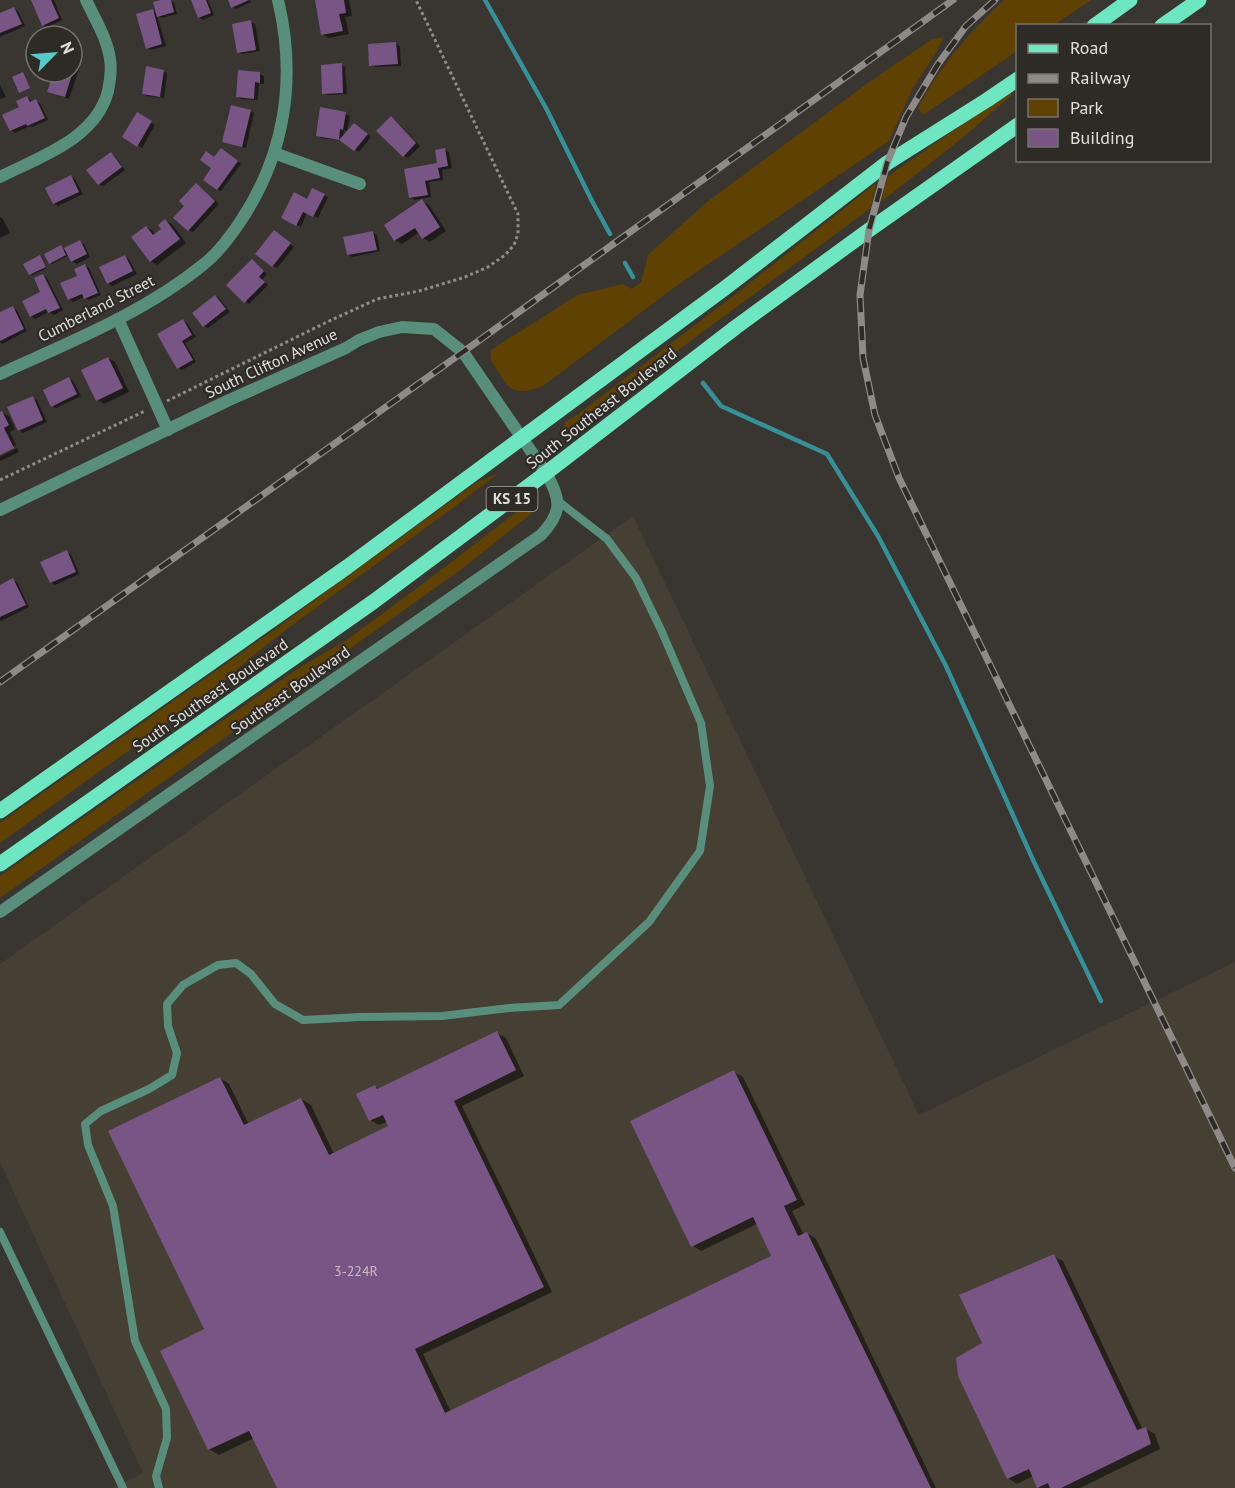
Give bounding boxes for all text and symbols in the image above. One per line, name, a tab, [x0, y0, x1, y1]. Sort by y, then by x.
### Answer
north arrow	[24, 24, 84, 84]
legend	[1016, 24, 1211, 162]
text: Road	[1070, 36, 1108, 59]
text: N	[56, 39, 79, 57]
text: Railway	[1070, 66, 1131, 89]
text: Park	[1070, 96, 1103, 119]
text: Building	[1070, 126, 1134, 149]
street label: Cumberland Street	[35, 270, 158, 346]
street label: South Clifton Avenue	[202, 324, 340, 402]
street label: South Southeast Boulevard	[522, 343, 680, 473]
road number: KS 15	[486, 487, 538, 511]
street label: South Southeast Boulevard	[128, 634, 292, 756]
street label: Southeast Boulevard	[226, 641, 354, 739]
house number: 3-224R	[334, 1262, 378, 1280]

